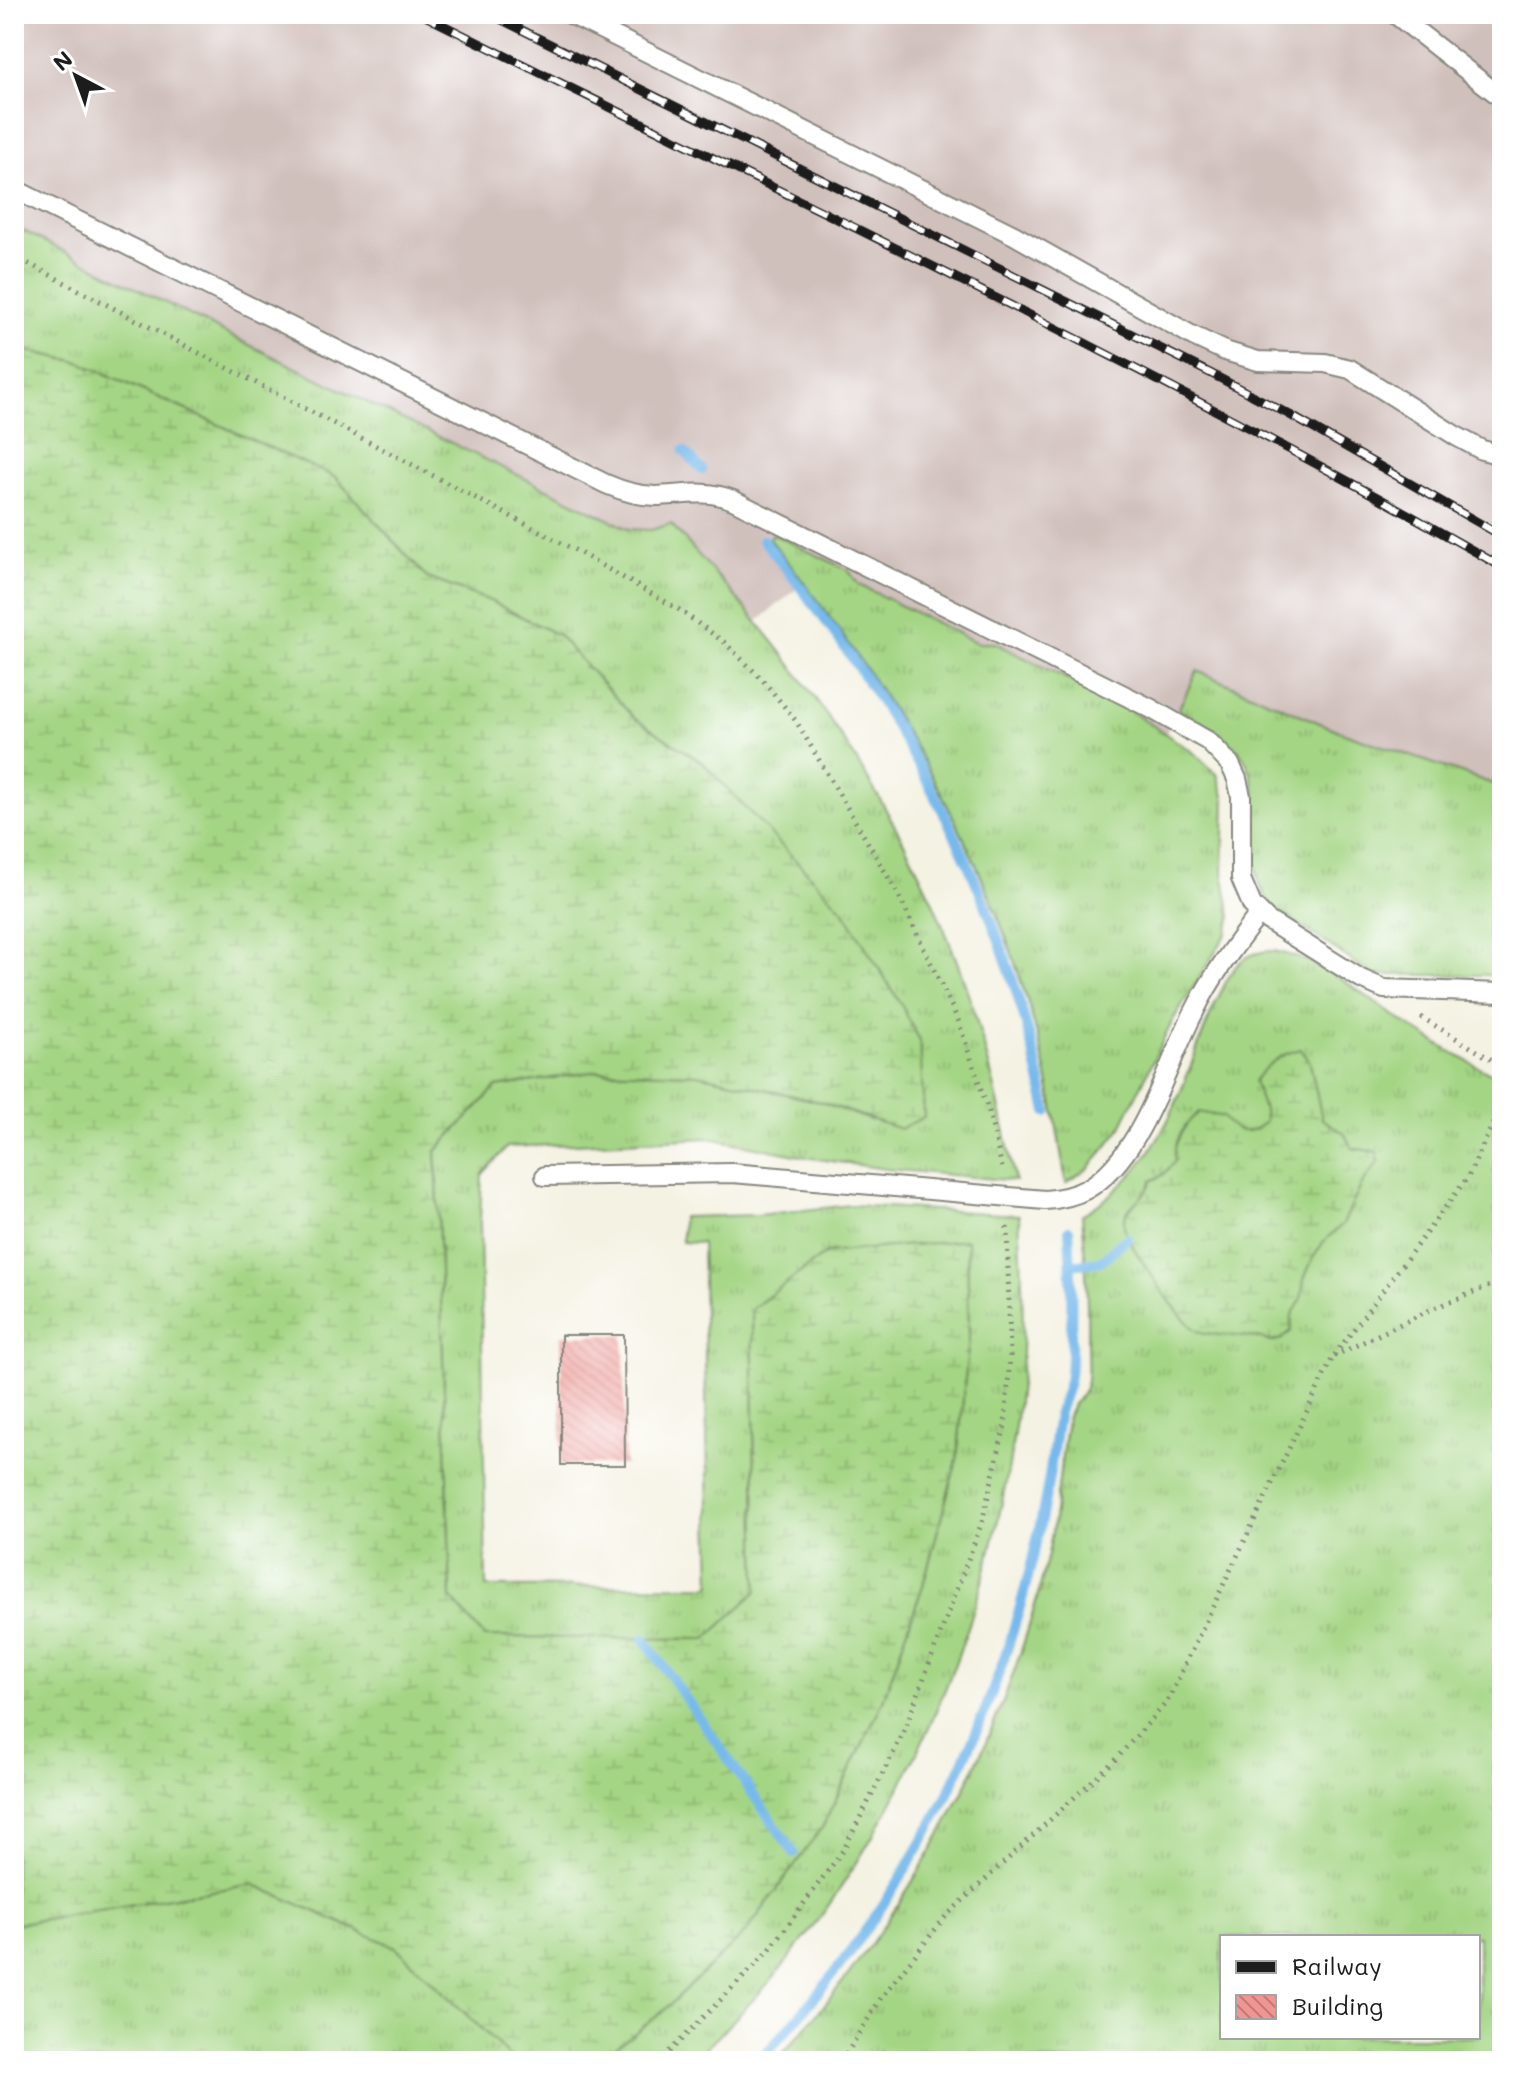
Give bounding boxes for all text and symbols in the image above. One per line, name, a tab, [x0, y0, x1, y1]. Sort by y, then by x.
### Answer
north arrow	[36, 36, 116, 116]
text: N	[47, 44, 78, 77]
legend	[1220, 1935, 1480, 2039]
text: Railway	[1292, 1950, 1382, 1981]
text: Building	[1292, 1990, 1383, 2021]

